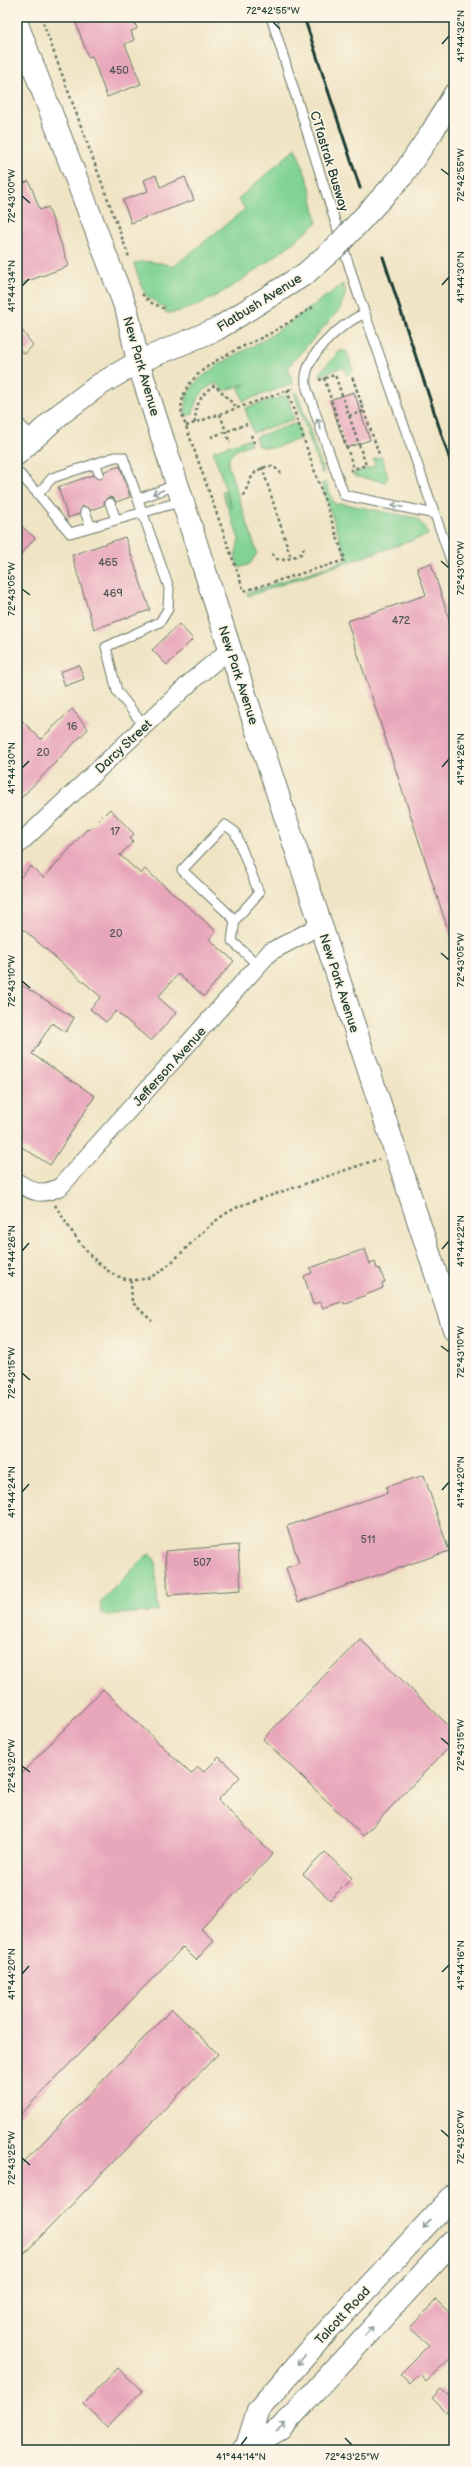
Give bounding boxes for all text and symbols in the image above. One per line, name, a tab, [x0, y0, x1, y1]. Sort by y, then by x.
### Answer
text: 72°42'55"W	[246, 5, 300, 17]
text: 41°44'32"N	[455, 10, 467, 62]
house number: 450	[109, 64, 129, 77]
street label: CTfastrak Busway	[306, 109, 352, 214]
text: 72°42'55"W	[455, 148, 467, 202]
text: 72°43'00"W	[6, 169, 18, 223]
text: 41°44'30"N	[455, 251, 467, 303]
text: 41°44'34"N	[6, 260, 18, 312]
street label: Flatbush Avenue	[214, 270, 305, 335]
street label: New Park Avenue	[119, 315, 163, 418]
one-way arrow	[314, 418, 322, 430]
one-way arrow	[152, 488, 164, 496]
one-way arrow	[391, 502, 404, 510]
text: 72°43'00"W	[455, 541, 467, 595]
house number: 465	[98, 556, 118, 569]
text: 72°43'05"W	[6, 562, 18, 616]
house number: 469	[103, 587, 123, 600]
house number: 472	[392, 614, 411, 627]
street label: New Park Avenue	[215, 624, 262, 727]
street label: Darcy Street	[92, 716, 155, 777]
house number: 16	[67, 720, 78, 733]
text: 41°44'26"N	[455, 733, 467, 785]
text: 41°44'30"N	[6, 742, 18, 794]
house number: 20	[37, 746, 50, 759]
house number: 17	[110, 825, 120, 838]
house number: 20	[110, 927, 123, 940]
street label: New Park Avenue	[316, 932, 363, 1035]
text: 72°43'05"W	[455, 933, 467, 987]
text: 72°43'10"W	[6, 955, 18, 1007]
street label: Jefferson Avenue	[130, 1023, 210, 1110]
text: 41°44'22"N	[455, 1215, 467, 1267]
text: 41°44'26"N	[6, 1225, 18, 1277]
text: 72°43'10"W	[455, 1326, 467, 1378]
text: 72°43'15"W	[6, 1347, 18, 1399]
text: 41°44'20"N	[455, 1456, 467, 1508]
text: 41°44'24"N	[6, 1466, 18, 1518]
house number: 511	[361, 1533, 375, 1546]
house number: 507	[193, 1556, 212, 1569]
text: 72°43'15"W	[455, 1719, 467, 1771]
text: 72°43'20"W	[6, 1739, 18, 1793]
text: 41°44'16"N	[455, 1940, 467, 1990]
text: 41°44'20"N	[6, 1948, 18, 2000]
text: 72°43'20"W	[455, 2110, 467, 2164]
text: 72°43'25"W	[6, 2131, 18, 2185]
one-way arrow	[423, 2218, 432, 2229]
street label: Talcott Road	[312, 2283, 374, 2348]
one-way arrow	[364, 2326, 373, 2336]
one-way arrow	[297, 2355, 306, 2366]
one-way arrow	[275, 2422, 286, 2431]
text: 41°44'14"N	[216, 2451, 266, 2463]
text: 72°43'25"W	[325, 2451, 379, 2463]

